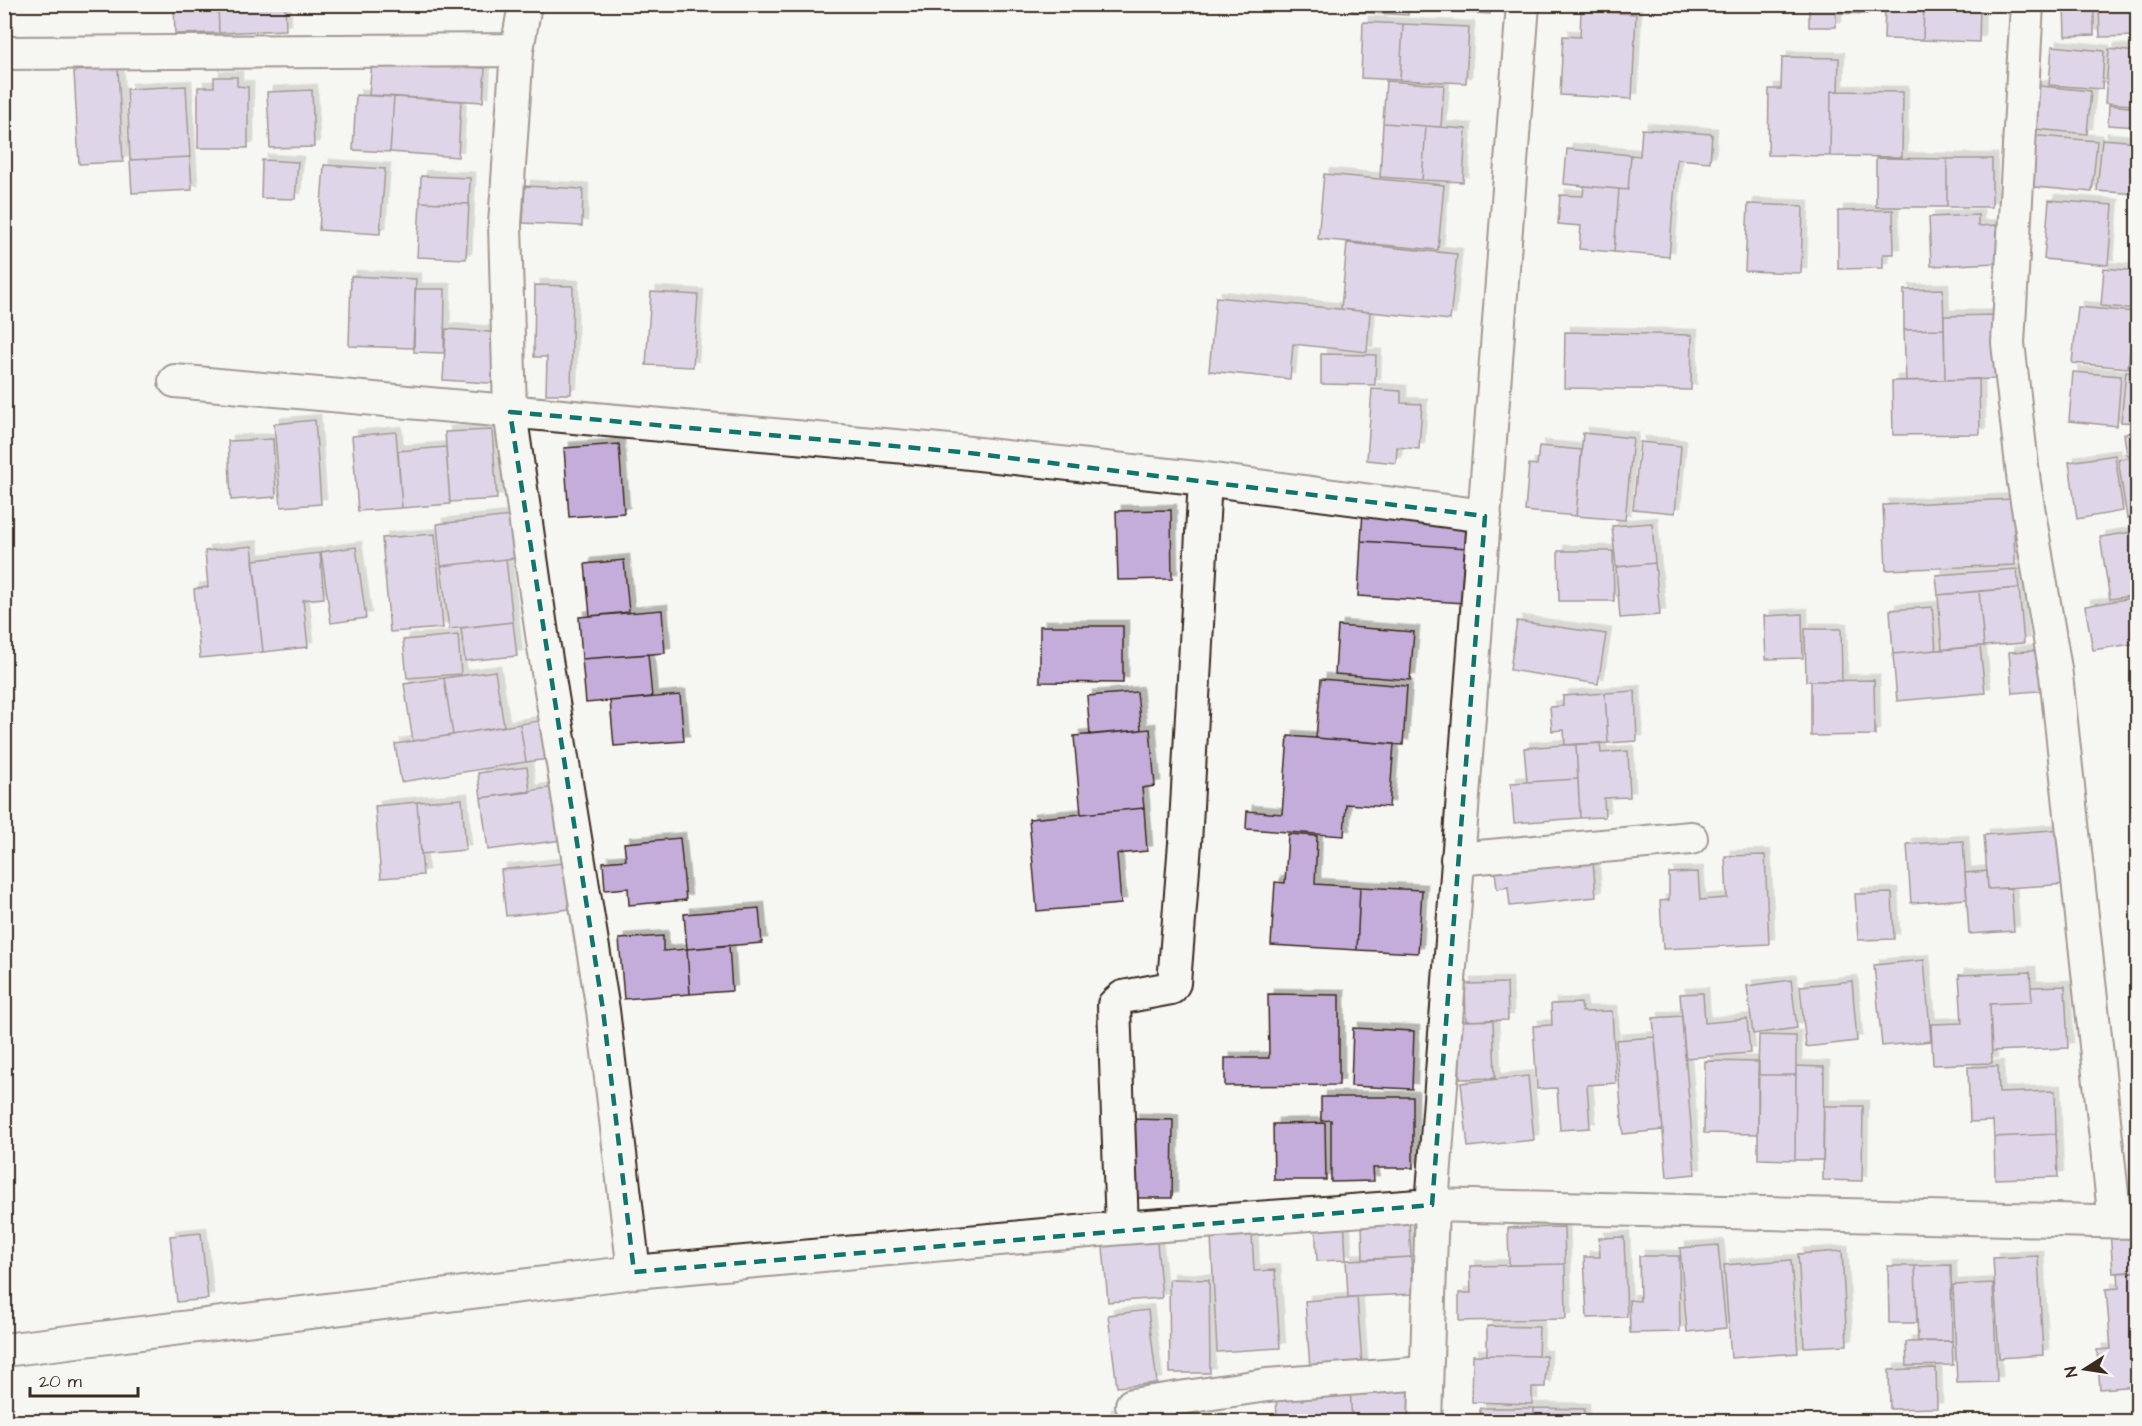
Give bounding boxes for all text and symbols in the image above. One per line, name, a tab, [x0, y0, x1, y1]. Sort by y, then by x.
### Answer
north arrow	[2055, 1339, 2115, 1399]
scale bar	[30, 1360, 138, 1398]
text: N	[2060, 1365, 2083, 1379]
text: 20 m	[39, 1369, 82, 1394]

